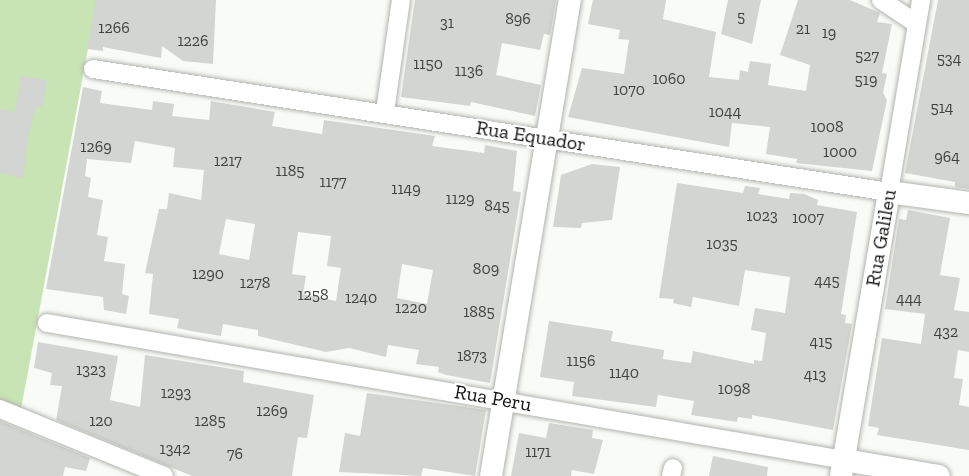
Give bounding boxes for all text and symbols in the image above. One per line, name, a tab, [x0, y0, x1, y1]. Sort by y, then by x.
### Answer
house number: 5	[737, 7, 745, 27]
house number: 896	[505, 9, 531, 29]
house number: 31	[440, 13, 454, 33]
house number: 1266	[98, 18, 130, 38]
house number: 21	[796, 19, 810, 39]
house number: 19	[822, 23, 836, 43]
house number: 1226	[177, 31, 209, 51]
house number: 527	[855, 46, 879, 66]
house number: 534	[937, 49, 961, 69]
house number: 1150	[413, 54, 443, 74]
house number: 1136	[455, 61, 483, 81]
house number: 1060	[652, 69, 686, 89]
house number: 519	[855, 70, 877, 90]
house number: 1070	[613, 80, 645, 100]
house number: 514	[931, 98, 953, 118]
house number: 1044	[709, 102, 741, 122]
street label: Rua Equador	[474, 115, 588, 157]
house number: 1008	[810, 117, 844, 137]
house number: 1269	[80, 137, 112, 157]
house number: 1000	[823, 142, 857, 162]
house number: 964	[934, 147, 960, 167]
house number: 1217	[214, 151, 242, 171]
house number: 1185	[275, 161, 305, 181]
house number: 1177	[319, 172, 347, 192]
house number: 1149	[391, 179, 421, 199]
street label: Rua Galileu	[861, 188, 901, 288]
house number: 1129	[445, 189, 475, 209]
house number: 845	[484, 196, 510, 216]
house number: 1023	[746, 206, 778, 226]
house number: 1007	[792, 208, 824, 228]
house number: 1035	[706, 234, 738, 254]
house number: 809	[473, 259, 499, 279]
house number: 1290	[192, 264, 224, 284]
house number: 445	[814, 271, 840, 291]
house number: 1278	[240, 273, 270, 293]
house number: 1258	[297, 285, 329, 305]
house number: 1240	[345, 288, 377, 308]
house number: 444	[896, 289, 922, 309]
house number: 1220	[395, 298, 427, 318]
house number: 1885	[463, 302, 495, 322]
house number: 432	[934, 322, 958, 342]
house number: 415	[810, 332, 832, 352]
house number: 1873	[457, 346, 487, 366]
house number: 1156	[566, 351, 596, 371]
house number: 1323	[76, 360, 106, 380]
house number: 1140	[609, 363, 639, 383]
house number: 413	[804, 365, 826, 385]
street label: Rua Peru	[453, 379, 533, 417]
house number: 1098	[718, 379, 750, 399]
house number: 1293	[161, 383, 191, 403]
house number: 1269	[256, 401, 288, 421]
house number: 120	[89, 411, 113, 431]
house number: 1285	[194, 411, 226, 431]
house number: 1342	[160, 439, 190, 459]
house number: 1171	[525, 442, 551, 462]
house number: 76	[227, 444, 243, 464]

